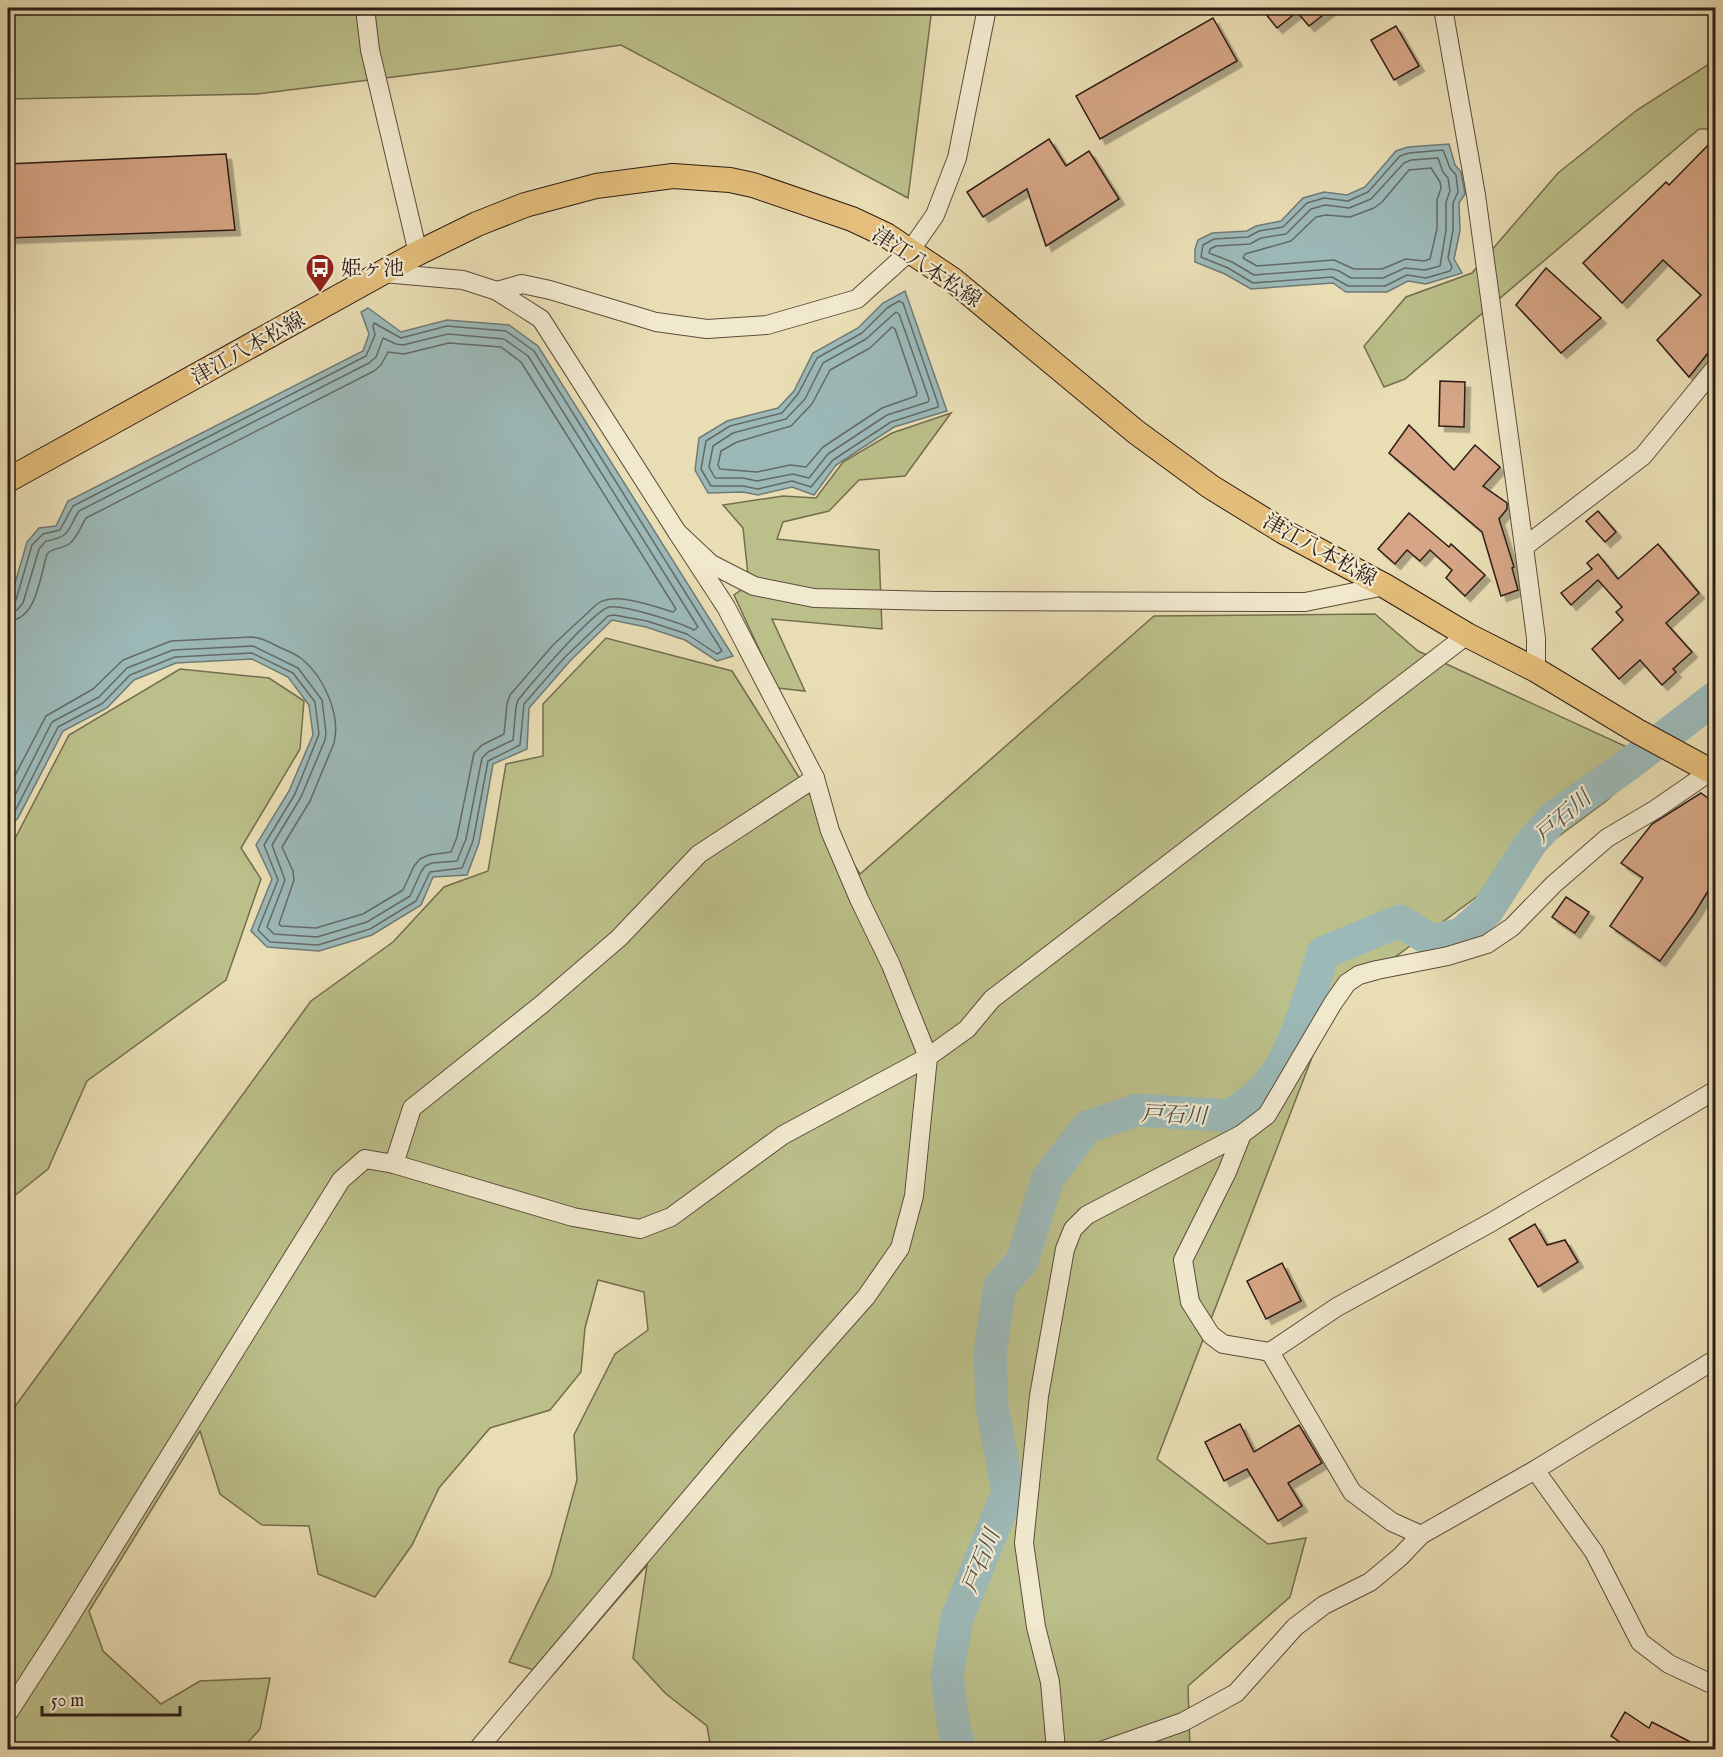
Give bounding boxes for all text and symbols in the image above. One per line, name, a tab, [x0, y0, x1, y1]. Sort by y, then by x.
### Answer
street label: 津江八本松線	[866, 222, 986, 315]
bus stop icon: 姫ヶ池	[304, 252, 336, 294]
place label: 姫ヶ池	[341, 256, 404, 283]
street label: 津江八本松線	[187, 307, 310, 392]
street label: 津江八本松線	[1258, 509, 1381, 594]
water label: 戸石川	[1529, 784, 1599, 850]
water label: 戸石川	[1140, 1101, 1209, 1131]
water label: 戸石川	[957, 1524, 1008, 1598]
scale bar	[42, 1679, 180, 1717]
text: 50 m	[51, 1690, 84, 1713]

